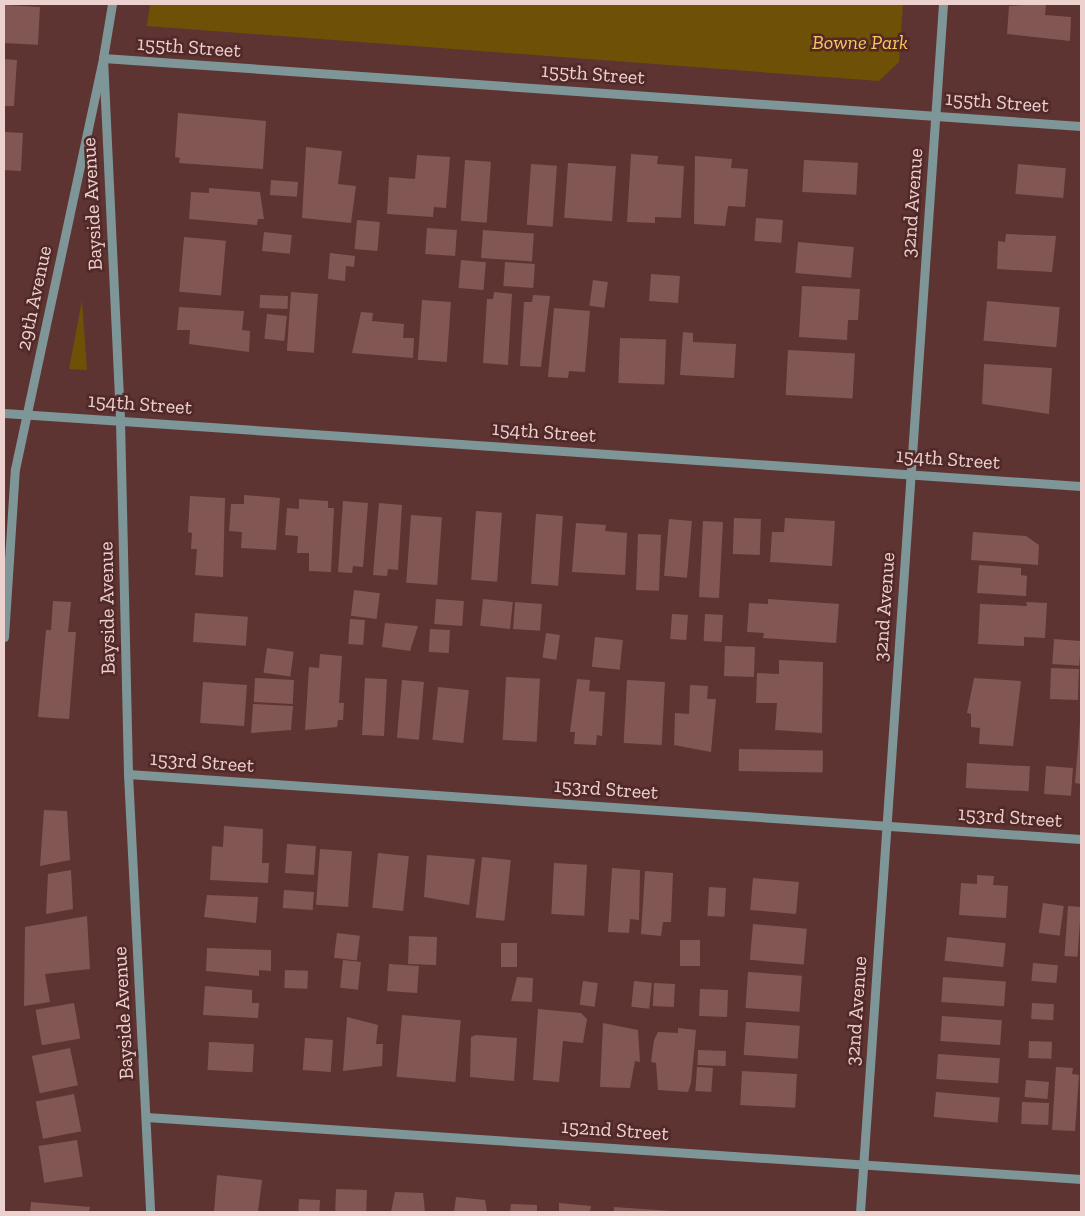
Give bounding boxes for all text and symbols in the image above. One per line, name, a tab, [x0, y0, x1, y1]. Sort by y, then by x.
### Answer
park label: Bowne Park	[812, 30, 908, 54]
street label: 155th Street	[136, 31, 242, 63]
street label: 155th Street	[540, 58, 646, 90]
street label: 155th Street	[944, 86, 1050, 118]
street label: Bayside Avenue	[77, 137, 107, 271]
street label: 32nd Avenue	[896, 147, 928, 259]
street label: 29th Avenue	[11, 243, 57, 353]
street label: 154th Street	[87, 388, 193, 420]
street label: 154th Street	[491, 416, 597, 448]
street label: 154th Street	[895, 443, 1001, 475]
street label: Bayside Avenue	[94, 541, 120, 675]
street label: 32nd Avenue	[868, 551, 900, 663]
street label: 153rd Street	[149, 746, 255, 778]
street label: 153rd Street	[553, 773, 659, 805]
street label: 153rd Street	[957, 801, 1063, 833]
street label: Bayside Avenue	[108, 946, 138, 1080]
street label: 32nd Avenue	[840, 955, 872, 1067]
street label: 152nd Street	[560, 1114, 670, 1146]

